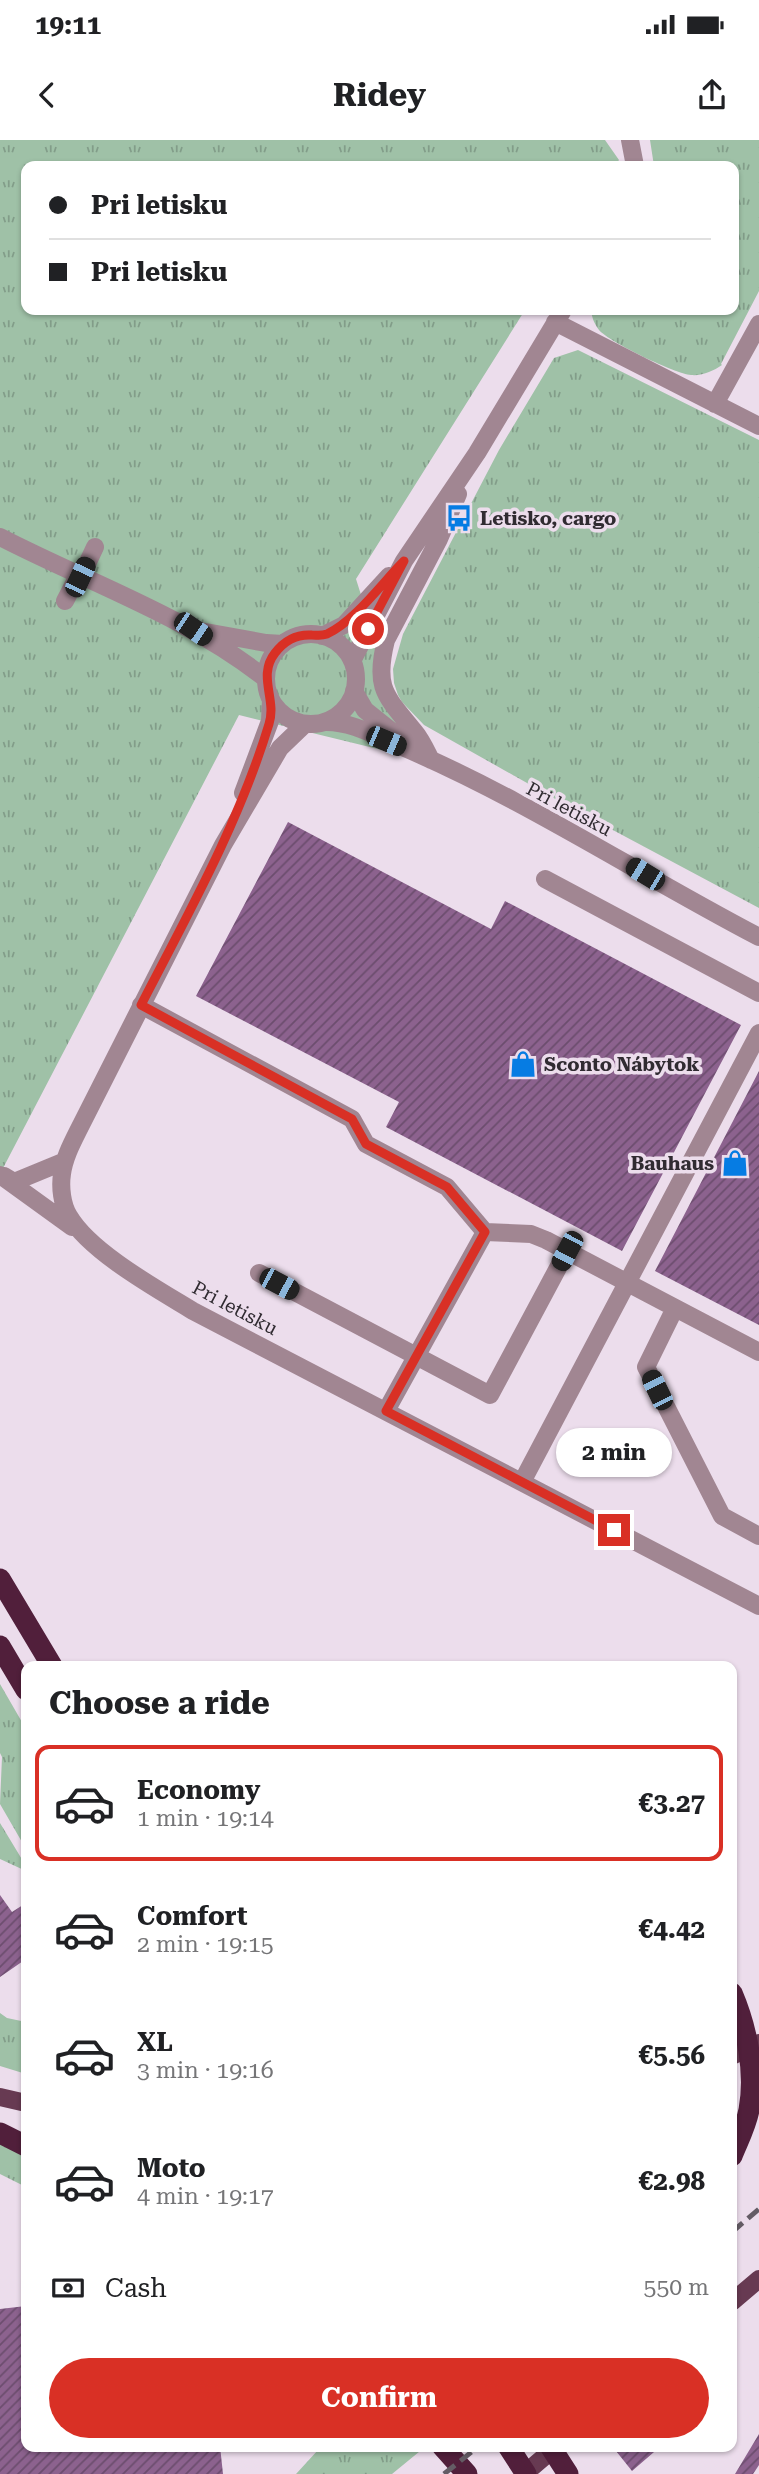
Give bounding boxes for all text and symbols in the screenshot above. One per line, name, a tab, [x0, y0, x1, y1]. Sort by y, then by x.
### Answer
text: 19:11	[35, 10, 101, 40]
icon: back	[28, 76, 66, 114]
text: Ridey	[333, 76, 426, 114]
icon: share	[693, 76, 731, 114]
text: Pri letisku	[91, 190, 227, 220]
text: Pri letisku	[91, 257, 227, 287]
bus stop icon: Letisko, cargo	[444, 503, 474, 533]
place label: Letisko, cargo	[480, 507, 616, 530]
car	[62, 554, 99, 600]
car	[170, 609, 217, 649]
route start	[352, 613, 384, 645]
car	[363, 723, 410, 759]
street label: Pri letisku	[522, 777, 616, 841]
car	[622, 854, 669, 894]
shop icon: Sconto Nábytok	[508, 1049, 538, 1079]
place label: Sconto Nábytok	[544, 1053, 699, 1076]
shop icon: Bauhaus	[720, 1148, 750, 1178]
place label: Bauhaus	[631, 1152, 714, 1175]
car	[548, 1228, 587, 1274]
car	[256, 1265, 303, 1303]
street label: Pri letisku	[188, 1276, 282, 1340]
car	[639, 1367, 676, 1413]
callout: 2 min	[556, 1428, 672, 1478]
text: 2 min	[582, 1439, 646, 1466]
route end	[598, 1514, 630, 1546]
text: Choose a ride	[49, 1684, 270, 1722]
icon: car	[53, 1772, 116, 1835]
text: Economy	[137, 1775, 260, 1805]
text: €3.27	[639, 1788, 705, 1818]
text: 1 min · 19:14	[137, 1805, 274, 1832]
icon: car	[53, 1898, 116, 1961]
text: Comfort	[137, 1901, 247, 1931]
text: €4.42	[639, 1914, 705, 1944]
text: 2 min · 19:15	[137, 1931, 274, 1958]
icon: car	[53, 2024, 116, 2087]
text: XL	[137, 2027, 173, 2057]
text: €5.56	[639, 2040, 705, 2070]
text: 3 min · 19:16	[137, 2057, 274, 2084]
icon: car	[53, 2150, 116, 2213]
text: Moto	[137, 2153, 206, 2183]
text: €2.98	[639, 2166, 705, 2196]
text: 4 min · 19:17	[137, 2183, 274, 2210]
icon: cash	[49, 2269, 87, 2307]
text: Cash	[105, 2273, 167, 2303]
text: 550 m	[644, 2274, 709, 2301]
button: Confirm	[49, 2358, 709, 2438]

